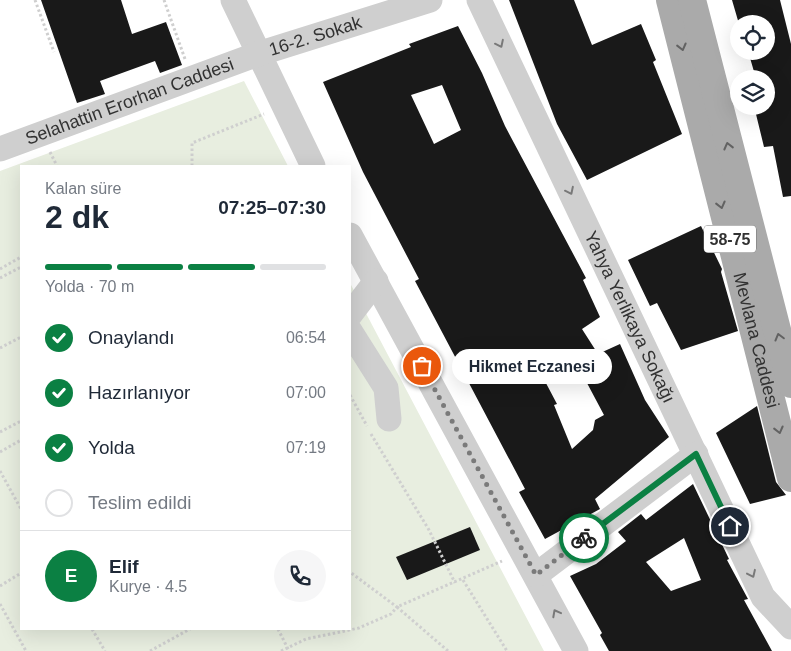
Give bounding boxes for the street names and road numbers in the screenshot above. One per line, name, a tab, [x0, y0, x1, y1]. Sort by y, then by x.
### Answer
street label: 16-2. Sokak	[266, 12, 365, 60]
street label: Selahattin Erorhan Caddesi	[23, 54, 236, 149]
road number: 58-75	[704, 225, 756, 252]
street label: Yahya Yerlikaya Sokağı	[580, 228, 679, 406]
street label: Mevlana Caddesi	[729, 270, 783, 410]

